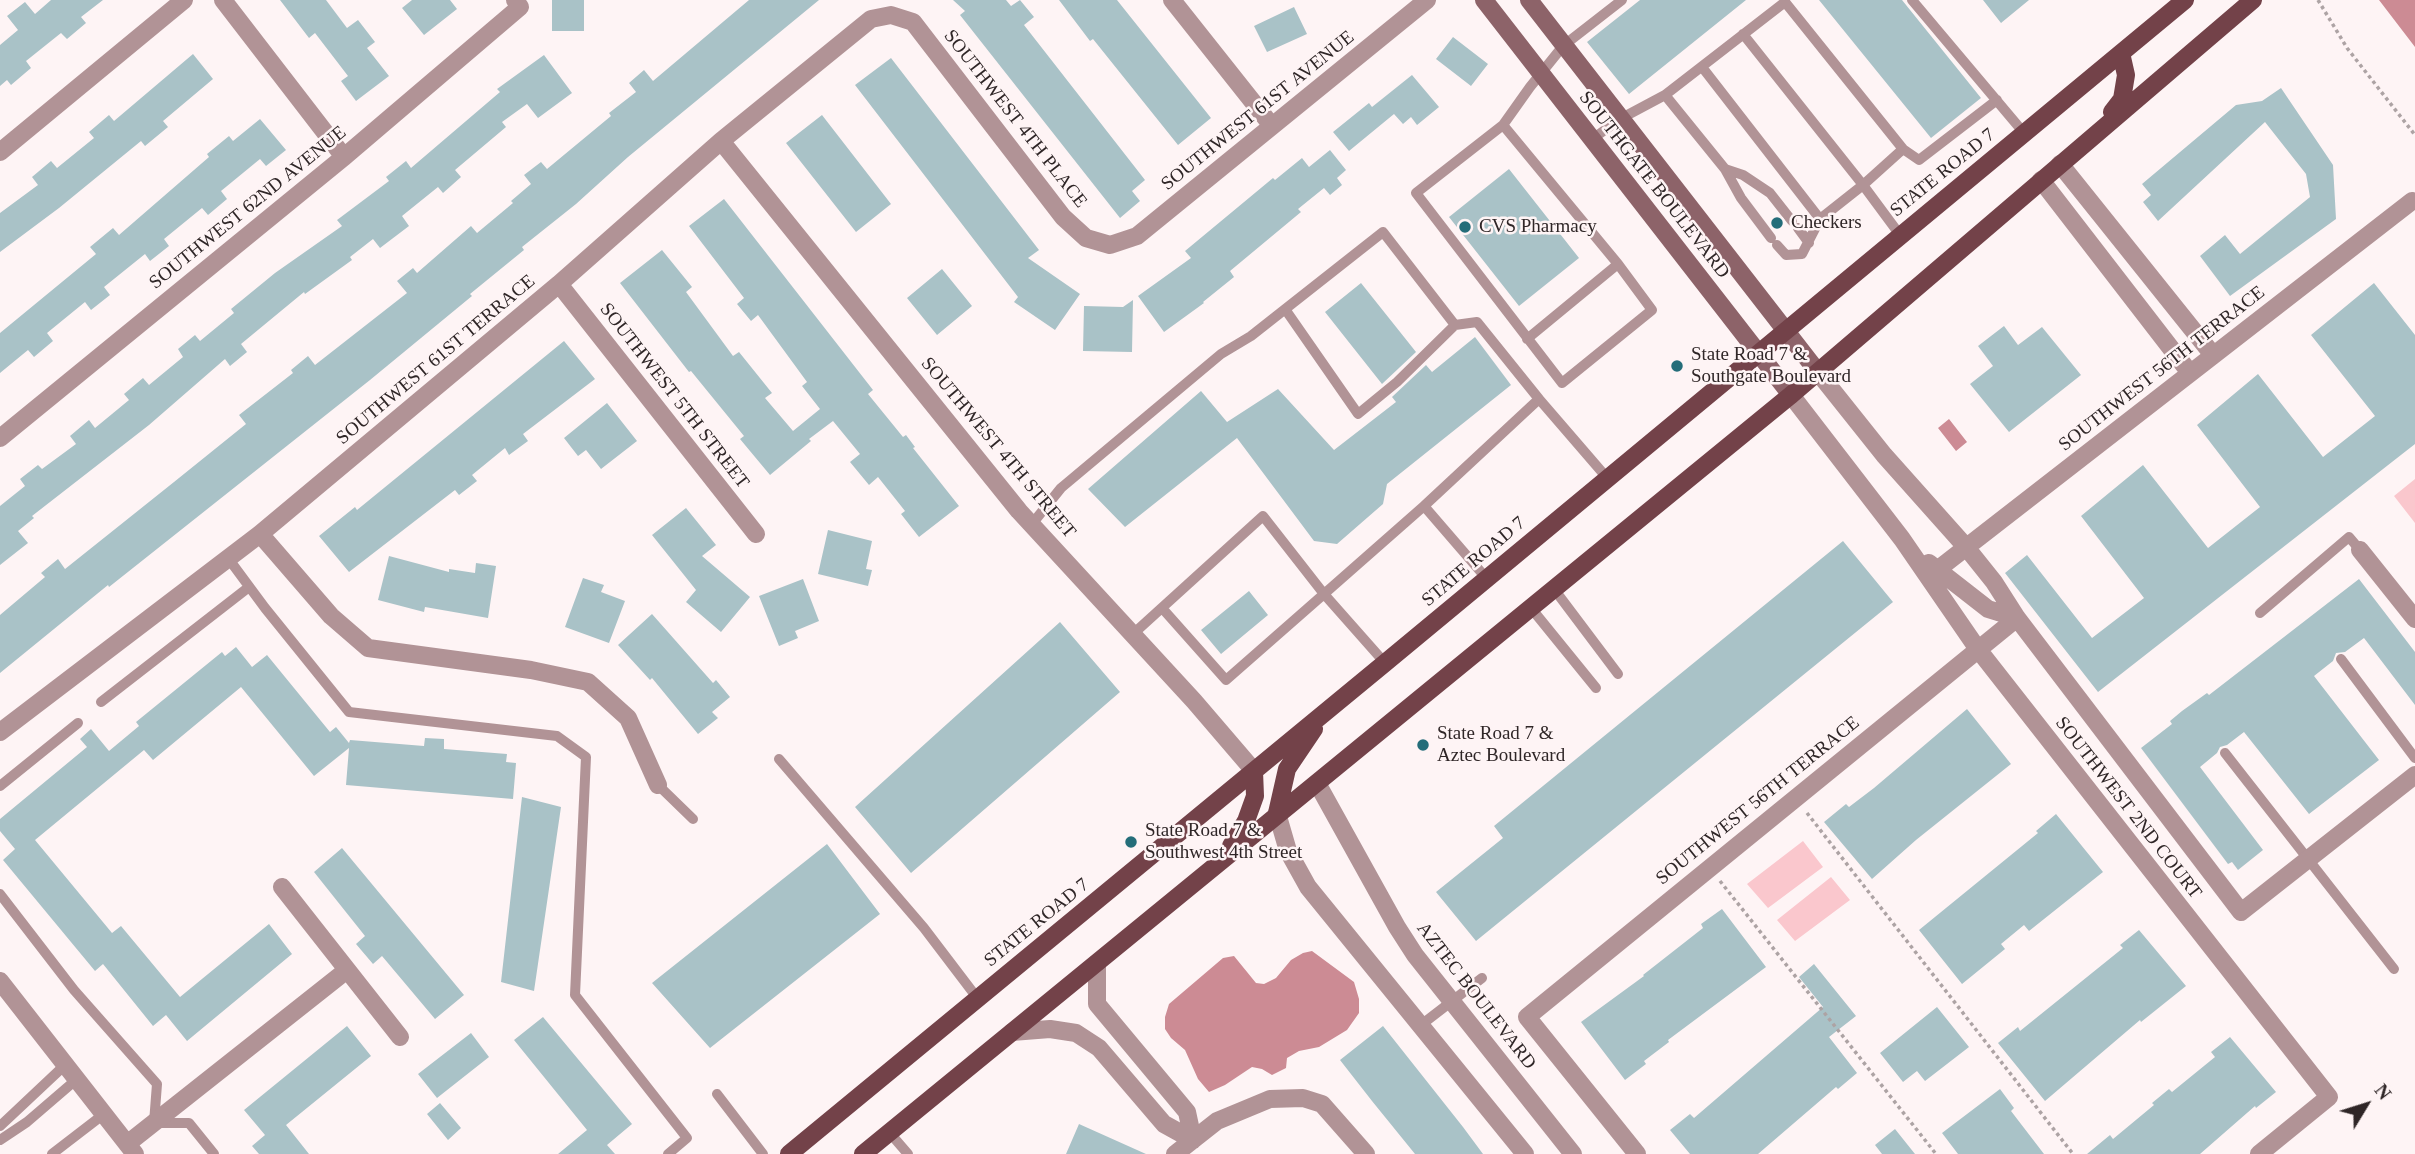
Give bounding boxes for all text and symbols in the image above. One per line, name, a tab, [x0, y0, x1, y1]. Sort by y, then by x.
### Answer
street label: SOUTHWEST 4TH PLACE	[938, 25, 1092, 213]
street label: SOUTHWEST 61ST AVENUE	[1157, 26, 1359, 196]
street label: SOUTHGATE BOULEVARD	[1574, 87, 1734, 283]
street label: SOUTHWEST 62ND AVENUE	[145, 122, 351, 294]
street label: STATE ROAD 7	[1886, 124, 2000, 222]
place label: Checkers	[1791, 212, 1862, 234]
marker: Checkers	[1769, 215, 1785, 231]
place label: CVS Pharmacy	[1479, 216, 1597, 238]
marker: CVS Pharmacy	[1457, 219, 1473, 235]
street label: SOUTHWEST 61ST TERRACE	[332, 270, 540, 450]
street label: SOUTHWEST 56TH TERRACE	[2054, 281, 2270, 457]
street label: SOUTHWEST 5TH STREET	[595, 299, 753, 493]
place label: State Road 7 & Southgate Boulevard	[1691, 344, 1851, 388]
street label: SOUTHWEST 4TH STREET	[916, 353, 1080, 543]
marker: State Road 7 & Southgate Boulevard	[1669, 358, 1685, 374]
street label: STATE ROAD 7	[1418, 512, 1530, 612]
street label: SOUTHWEST 56TH TERRACE	[1652, 712, 1864, 890]
street label: SOUTHWEST 2ND COURT	[2050, 712, 2206, 904]
place label: State Road 7 & Aztec Boulevard	[1437, 723, 1565, 767]
marker: State Road 7 & Aztec Boulevard	[1415, 737, 1431, 753]
place label: State Road 7 & Southwest 4th Street	[1145, 820, 1302, 864]
marker: State Road 7 & Southwest 4th Street	[1123, 834, 1139, 850]
street label: STATE ROAD 7	[980, 874, 1094, 972]
street label: AZTEC BOULEVARD	[1411, 918, 1541, 1074]
north arrow	[2331, 1070, 2401, 1140]
text: N	[2370, 1080, 2395, 1104]

